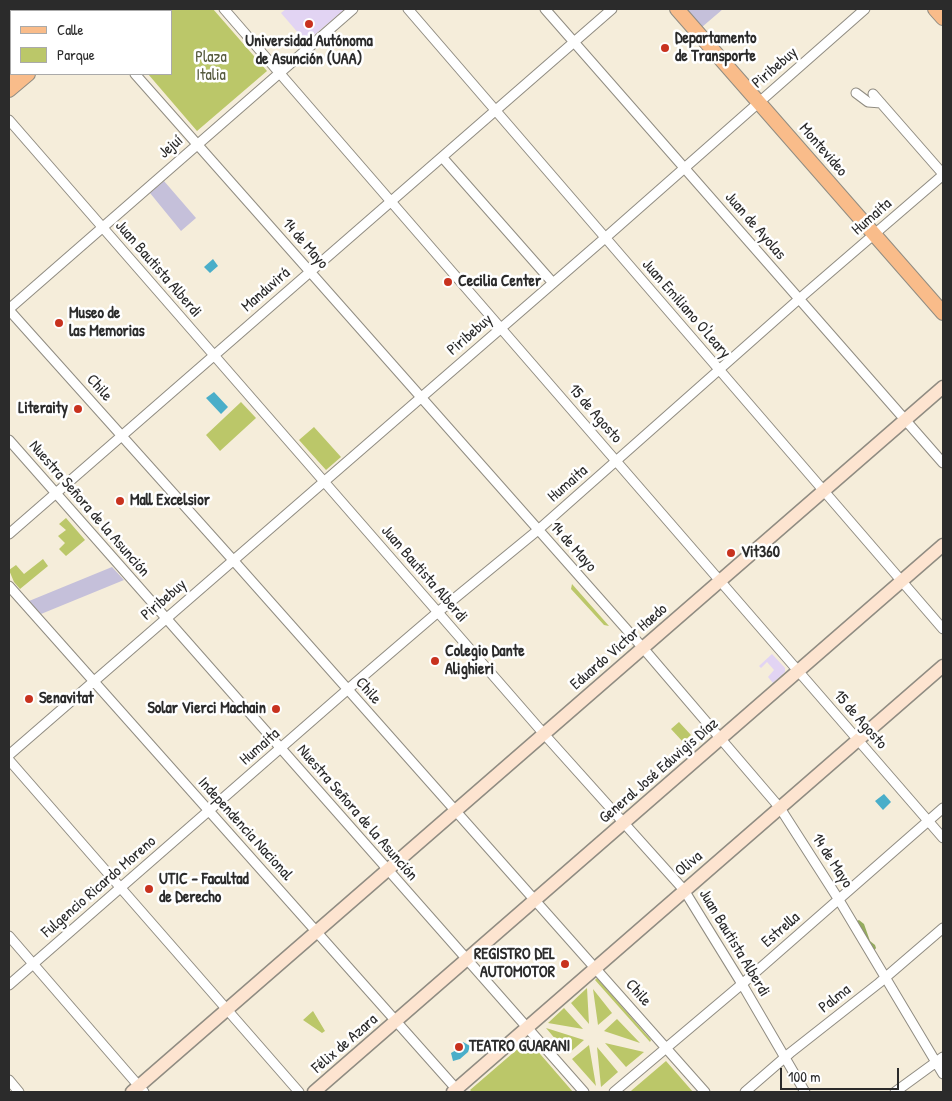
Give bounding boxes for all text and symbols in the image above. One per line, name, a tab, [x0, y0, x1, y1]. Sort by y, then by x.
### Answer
legend	[10, 10, 172, 75]
marker: Universidad Autónoma de Asunción (UAA)	[303, 18, 315, 30]
text: Calle	[57, 19, 84, 40]
place label: Departamento de Transporte	[675, 29, 756, 67]
place label: Universidad Autónoma de Asunción (UAA)	[245, 32, 373, 70]
marker: Departamento de Transporte	[659, 42, 671, 54]
street label: Piribebuy	[748, 43, 802, 93]
text: Parque	[57, 44, 95, 65]
park label: Plaza Italia	[195, 48, 227, 86]
street label: Montevideo	[795, 120, 851, 180]
street label: Jejuí	[155, 131, 187, 163]
street label: Juan de Ayolas	[720, 188, 790, 264]
street label: Humaita	[848, 195, 896, 239]
street label: 14 de Mayo	[278, 215, 332, 273]
street label: Juan Bautista Alberdi	[111, 217, 205, 321]
street label: Juan Emiliano O'Leary	[638, 255, 734, 363]
street label: Manduvirá	[238, 264, 294, 316]
place label: Cecilia Center	[458, 272, 541, 292]
marker: Cecilia Center	[442, 276, 454, 288]
place label: Museo de las Memorias	[69, 304, 145, 342]
street label: Piribebuy	[443, 310, 497, 360]
marker: Museo de las Memorias	[53, 317, 65, 329]
street label: Chile	[82, 371, 116, 405]
street label: 15 de Agosto	[564, 381, 626, 447]
place label: Literaity	[18, 399, 68, 419]
marker: Literaity	[72, 403, 84, 415]
street label: Nuestra Señora de la Asunción	[25, 437, 153, 581]
street label: Humaita	[544, 462, 592, 506]
place label: Mall Excelsior	[130, 491, 210, 511]
marker: Mall Excelsior	[114, 495, 126, 507]
street label: 14 de Mayo	[546, 518, 600, 576]
street label: Juan Bautista Alberdi	[377, 522, 471, 626]
place label: Vit360	[741, 543, 780, 563]
marker: Vit360	[725, 547, 737, 559]
street label: Piribebuy	[137, 575, 191, 625]
street label: Eduardo Victor Haedo	[567, 600, 671, 694]
place label: Colegio Dante Alighieri	[445, 642, 525, 680]
marker: Colegio Dante Alighieri	[429, 655, 441, 667]
street label: Chile	[351, 674, 385, 708]
street label: 15 de Agosto	[829, 687, 891, 753]
place label: Senavitat	[39, 689, 93, 709]
marker: Senavitat	[23, 693, 35, 705]
place label: Solar Vierci Machain	[147, 699, 266, 719]
marker: Solar Vierci Machain	[270, 703, 282, 715]
street label: General José Eduvigis Díaz	[596, 714, 722, 828]
street label: Humaita	[236, 725, 284, 769]
street label: Nuestra Señora de la Asunción	[293, 741, 421, 885]
street label: Independencia Nacional	[194, 773, 296, 885]
street label: 14 de Mayo	[807, 830, 857, 892]
street label: Fulgencio Ricardo Moreno	[38, 832, 160, 942]
street label: Oliva	[672, 847, 706, 881]
place label: UTIC - Facultad de Derecho	[159, 870, 249, 908]
marker: UTIC - Facultad de Derecho	[143, 883, 155, 895]
street label: Juan Bautista Alberdi	[694, 886, 774, 1000]
street label: Estrella	[758, 908, 804, 952]
place label: REGISTRO DEL AUTOMOTOR	[474, 945, 555, 983]
marker: REGISTRO DEL AUTOMOTOR	[559, 958, 571, 970]
street label: Chile	[621, 976, 655, 1010]
street label: Palma	[815, 981, 855, 1017]
street label: Félix de Azara	[308, 1010, 382, 1078]
place label: TEATRO GUARANI	[469, 1037, 570, 1057]
marker: TEATRO GUARANI	[453, 1041, 465, 1053]
scale bar	[782, 1058, 901, 1090]
text: 100 m	[788, 1066, 821, 1087]

